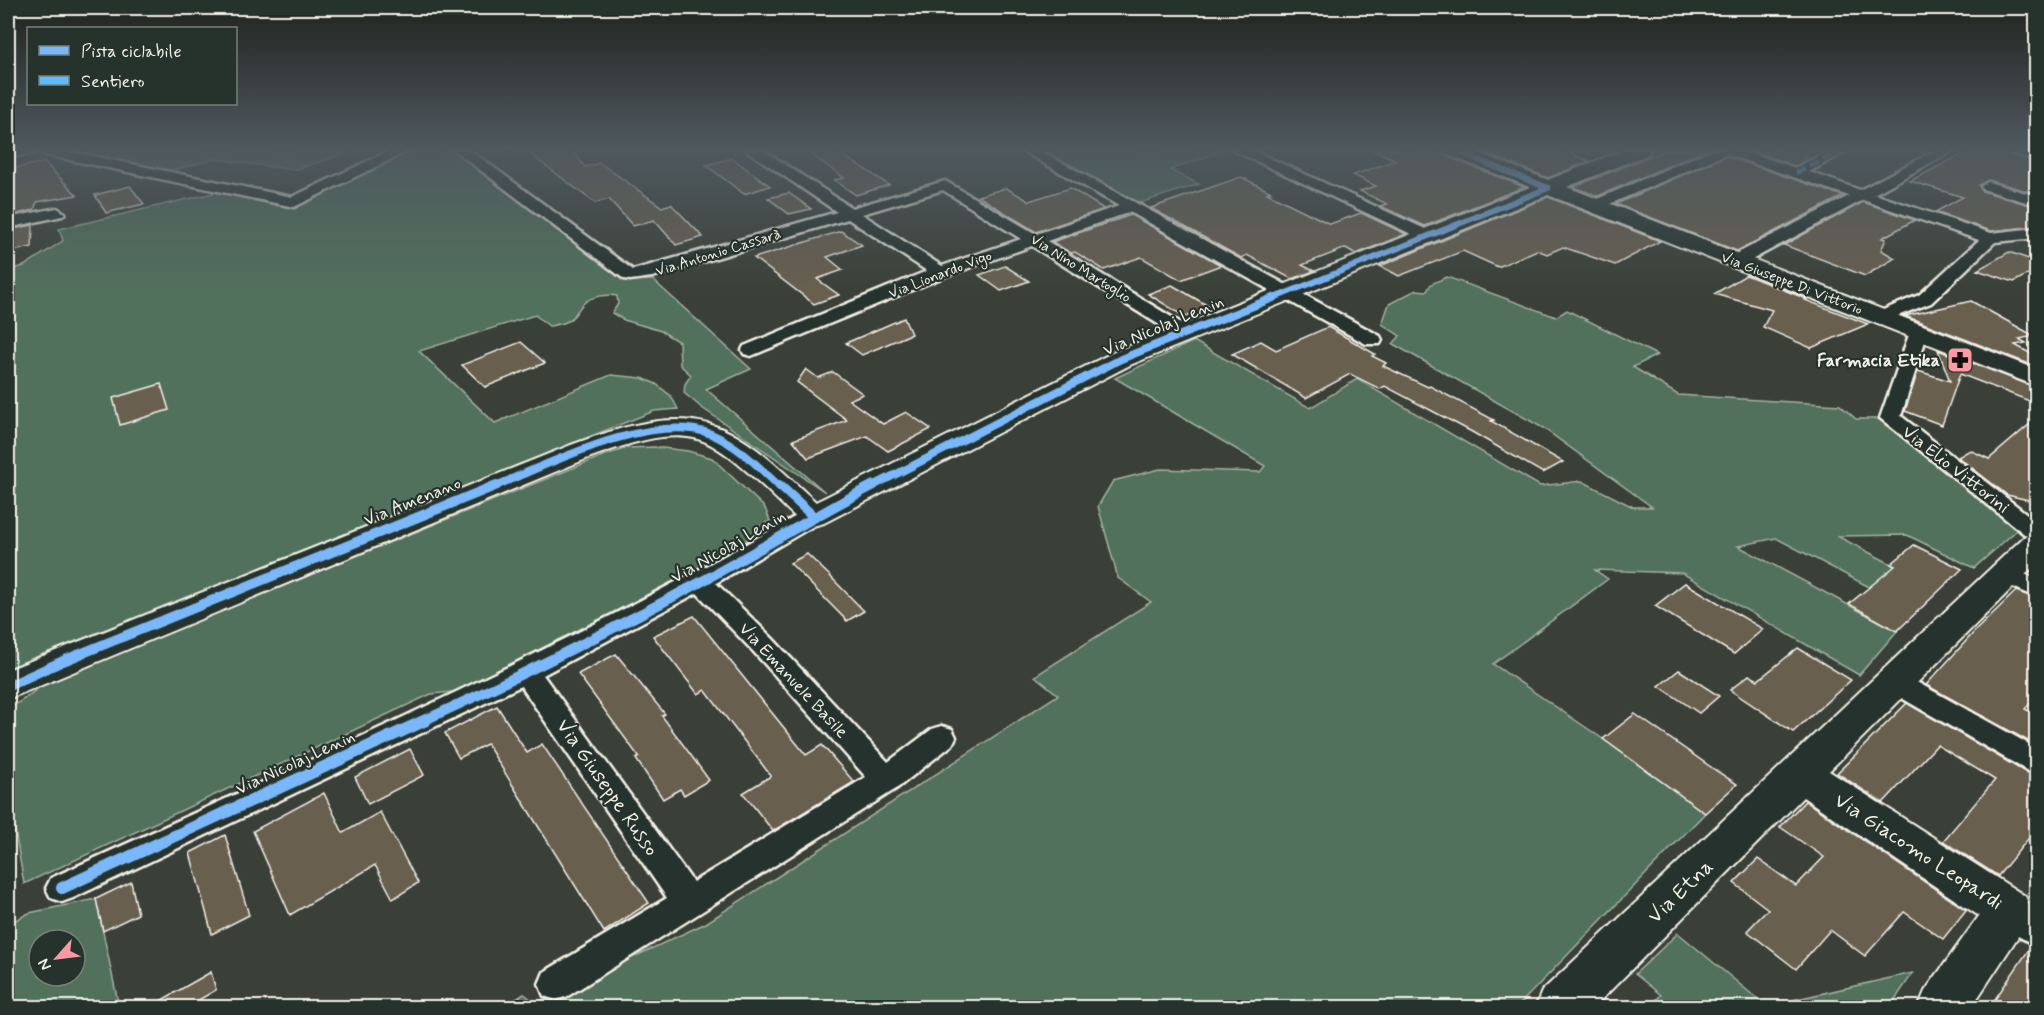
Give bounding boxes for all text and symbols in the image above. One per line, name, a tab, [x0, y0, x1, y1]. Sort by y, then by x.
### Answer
legend	[27, 27, 237, 105]
text: Pista ciclabile	[81, 40, 182, 64]
text: Sentiero	[81, 70, 145, 94]
street label: Via Antonio Cassarà	[653, 224, 783, 282]
street label: Via Nino Martoglio	[1026, 230, 1135, 309]
street label: Via Lionardo Vigo	[886, 246, 995, 305]
street label: Via Giuseppe Di Vittorio	[1718, 248, 1865, 320]
street label: Via Nicolaj Lenin	[1099, 290, 1228, 362]
pharmacy icon: Farmacia Etika	[1945, 345, 1975, 375]
place label: Farmacia Etika	[1817, 349, 1940, 373]
street label: Via Elio Vittorini	[1897, 420, 2014, 519]
street label: Via Amenano	[360, 471, 465, 532]
street label: Via Nicolaj Lenin	[667, 504, 790, 590]
street label: Via Emanuele Basile	[733, 618, 853, 744]
street label: Via Giuseppe Russo	[549, 713, 665, 862]
street label: Via Nicolaj Lenin	[232, 725, 359, 801]
street label: Via Giacomo Leopardi	[1829, 787, 2008, 917]
street label: Via Etna	[1642, 853, 1720, 930]
north arrow	[27, 928, 87, 988]
text: N	[33, 955, 57, 974]

